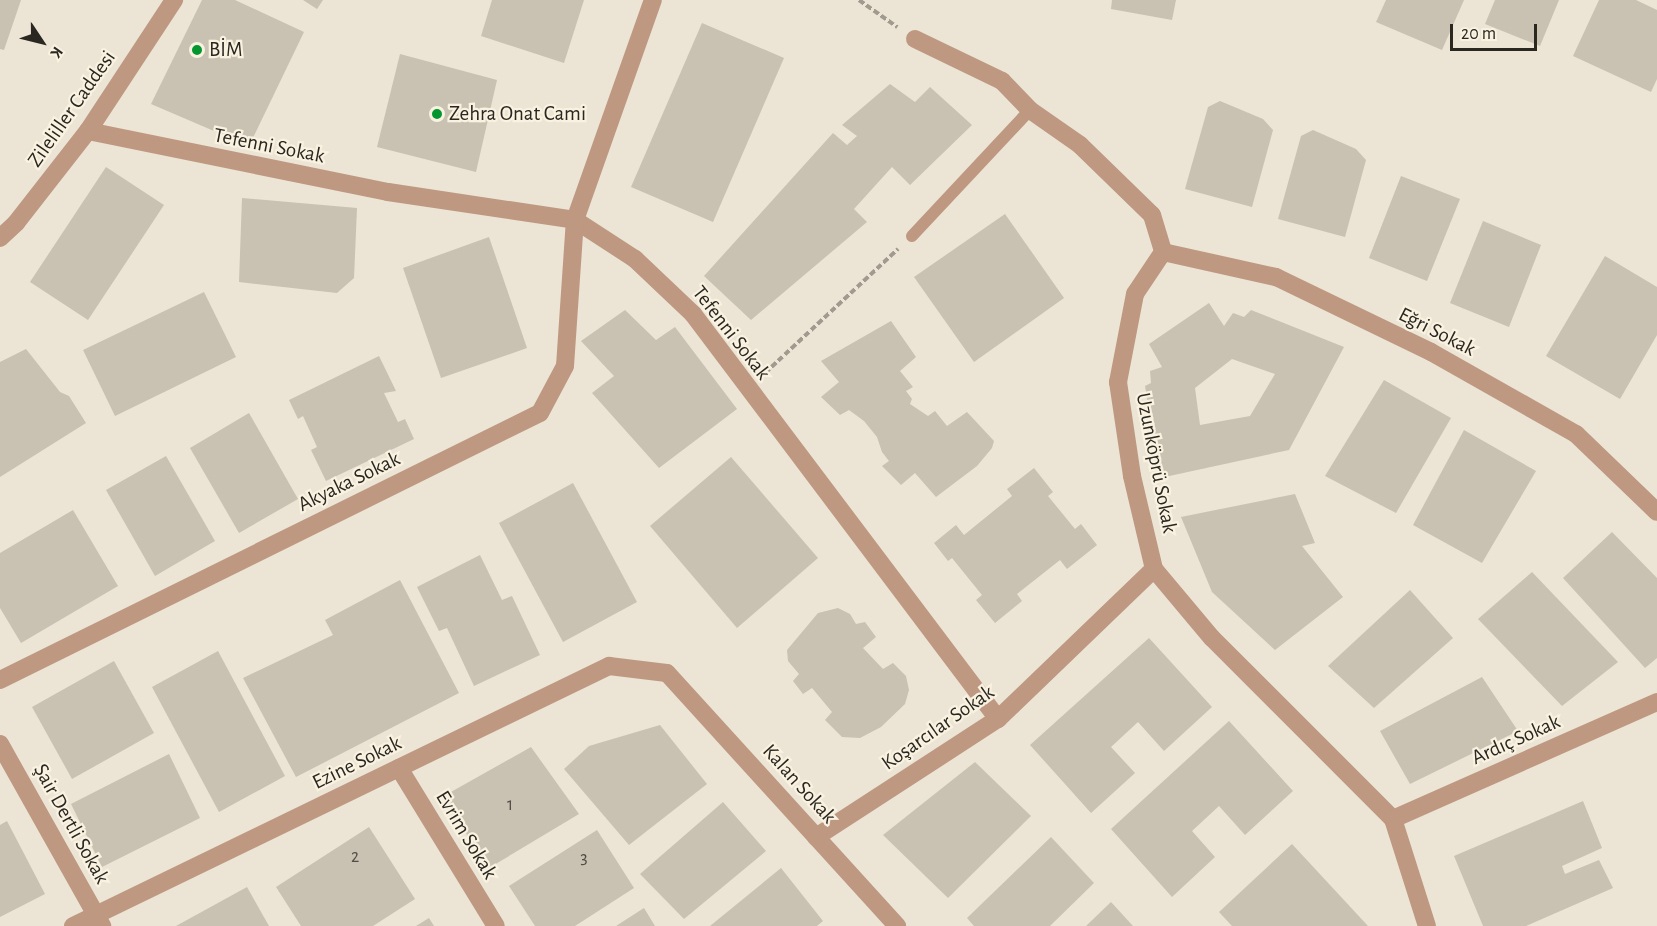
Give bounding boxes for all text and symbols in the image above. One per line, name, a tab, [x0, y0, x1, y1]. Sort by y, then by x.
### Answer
north arrow	[12, 12, 72, 72]
scale bar	[1453, 12, 1540, 50]
text: 20 m	[1461, 25, 1496, 43]
place label: BİM	[209, 37, 242, 63]
marker: BİM	[190, 43, 204, 57]
text: K	[48, 44, 66, 61]
street label: Zileliller Caddesi	[23, 46, 121, 172]
place label: Zehra Onat Cami	[449, 101, 586, 127]
marker: Zehra Onat Cami	[430, 107, 444, 121]
street label: Tefenni Sokak	[211, 123, 327, 169]
street label: Tefenni Sokak	[686, 281, 776, 385]
street label: Eğri Sokak	[1394, 302, 1480, 362]
street label: Uzunköprü Sokak	[1130, 391, 1182, 535]
street label: Akyaka Sokak	[294, 446, 404, 518]
street label: Koşarcılar Sokak	[877, 680, 999, 776]
street label: Ardıç Sokak	[1468, 709, 1564, 771]
street label: Ezine Sokak	[308, 731, 406, 795]
street label: Kalan Sokak	[757, 739, 841, 829]
street label: Şair Dertli Sokak	[28, 760, 114, 888]
street label: Evrim Sokak	[430, 786, 502, 884]
house number: 1	[507, 794, 513, 816]
house number: 2	[351, 846, 359, 868]
house number: 3	[580, 847, 588, 869]

